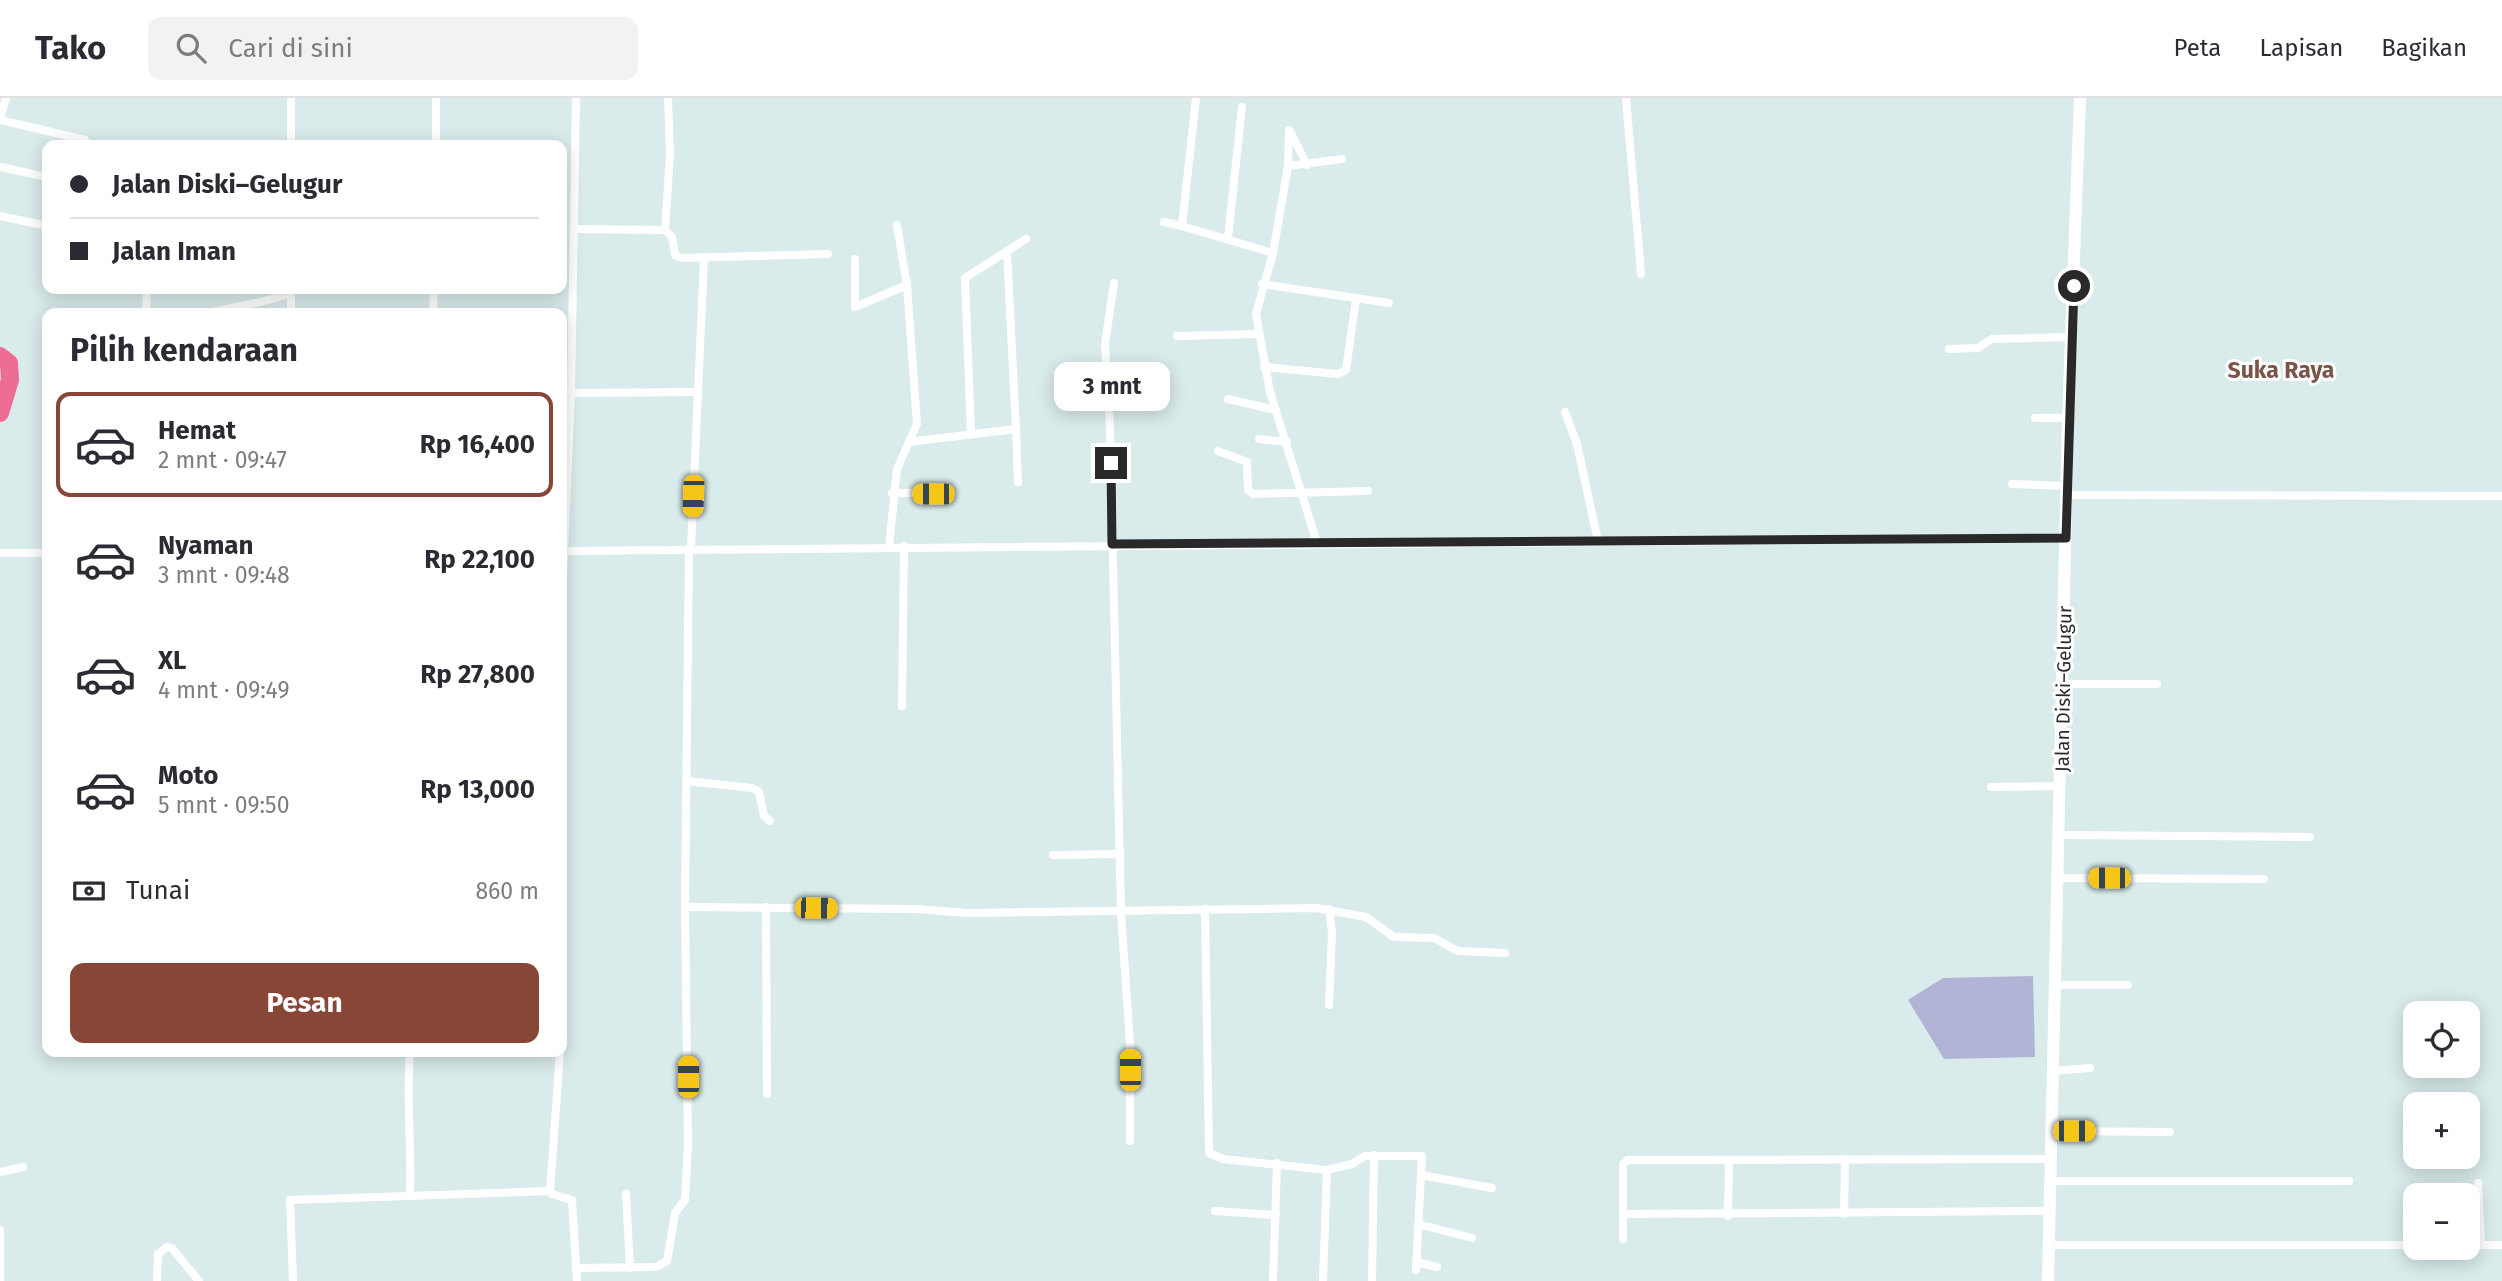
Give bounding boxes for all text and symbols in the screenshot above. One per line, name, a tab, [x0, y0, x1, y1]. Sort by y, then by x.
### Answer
search box	[148, 17, 638, 80]
text: Tako	[35, 28, 106, 68]
icon: search	[172, 29, 210, 67]
text: Cari di sini	[228, 33, 353, 64]
text: Peta	[2174, 34, 2221, 62]
text: Lapisan	[2259, 34, 2343, 62]
text: Bagikan	[2381, 34, 2467, 62]
text: Jalan Diski–Gelugur	[112, 169, 342, 200]
text: Jalan Iman	[112, 236, 236, 267]
route start	[2058, 270, 2090, 302]
text: Pilih kendaraan	[70, 331, 298, 369]
district label: Suka Raya	[2228, 356, 2334, 384]
callout: 3 mnt	[1053, 362, 1169, 410]
text: 3 mnt	[1083, 372, 1142, 400]
icon: car	[74, 413, 137, 476]
text: Hemat	[158, 415, 236, 446]
text: Rp 16,400	[420, 429, 535, 460]
text: 2 mnt · 09:47	[158, 446, 287, 474]
route end	[1095, 447, 1127, 479]
car	[682, 475, 705, 517]
car	[913, 484, 955, 505]
icon: car	[74, 528, 137, 591]
text: Nyaman	[158, 530, 254, 561]
text: Rp 22,100	[424, 544, 535, 575]
text: 3 mnt · 09:48	[158, 561, 290, 589]
street label: Jalan Diski–Gelugur	[2051, 605, 2076, 772]
icon: car	[74, 643, 137, 706]
text: XL	[158, 645, 186, 676]
text: Rp 27,800	[420, 659, 535, 690]
text: 4 mnt · 09:49	[158, 676, 289, 704]
icon: car	[74, 758, 137, 821]
text: Moto	[158, 760, 218, 791]
text: Rp 13,000	[420, 774, 535, 805]
text: 5 mnt · 09:50	[158, 791, 289, 819]
car	[2089, 868, 2131, 889]
icon: cash	[70, 872, 108, 910]
text: Tunai	[126, 875, 190, 906]
text: 860 m	[475, 877, 539, 905]
car	[795, 897, 838, 919]
button: Pesan	[70, 963, 539, 1043]
map controls	[2403, 1001, 2480, 1260]
button: locate	[2403, 1001, 2480, 1078]
car	[1120, 1049, 1141, 1091]
car	[678, 1056, 699, 1098]
button: +	[2403, 1092, 2480, 1169]
car	[2054, 1121, 2096, 1142]
button: −	[2403, 1183, 2480, 1260]

